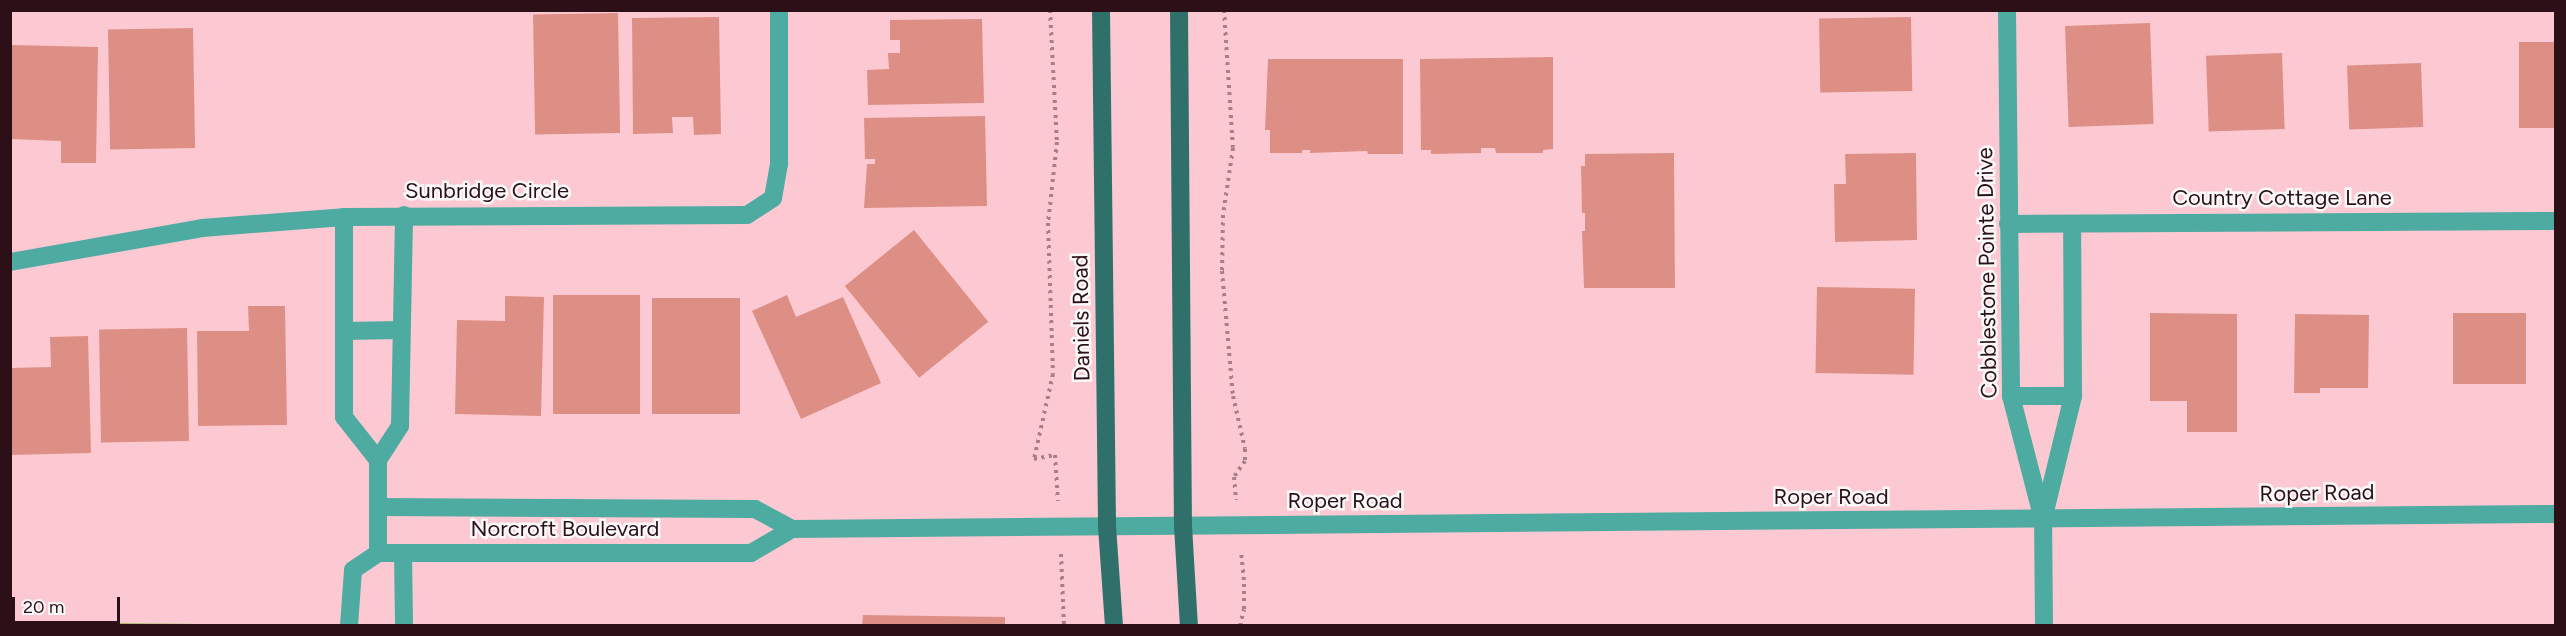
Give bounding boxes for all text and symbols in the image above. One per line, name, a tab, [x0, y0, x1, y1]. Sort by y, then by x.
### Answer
street label: Cobblestone Pointe Drive	[1972, 147, 2002, 399]
street label: Sunbridge Circle	[405, 178, 569, 204]
street label: Country Cottage Lane	[2172, 185, 2392, 211]
street label: Daniels Road	[1067, 254, 1095, 382]
street label: Roper Road	[2259, 479, 2375, 507]
street label: Roper Road	[1773, 484, 1889, 510]
street label: Roper Road	[1287, 488, 1403, 514]
street label: Norcroft Boulevard	[471, 516, 659, 542]
scale bar	[15, 585, 123, 623]
text: 20 m	[23, 596, 64, 618]

